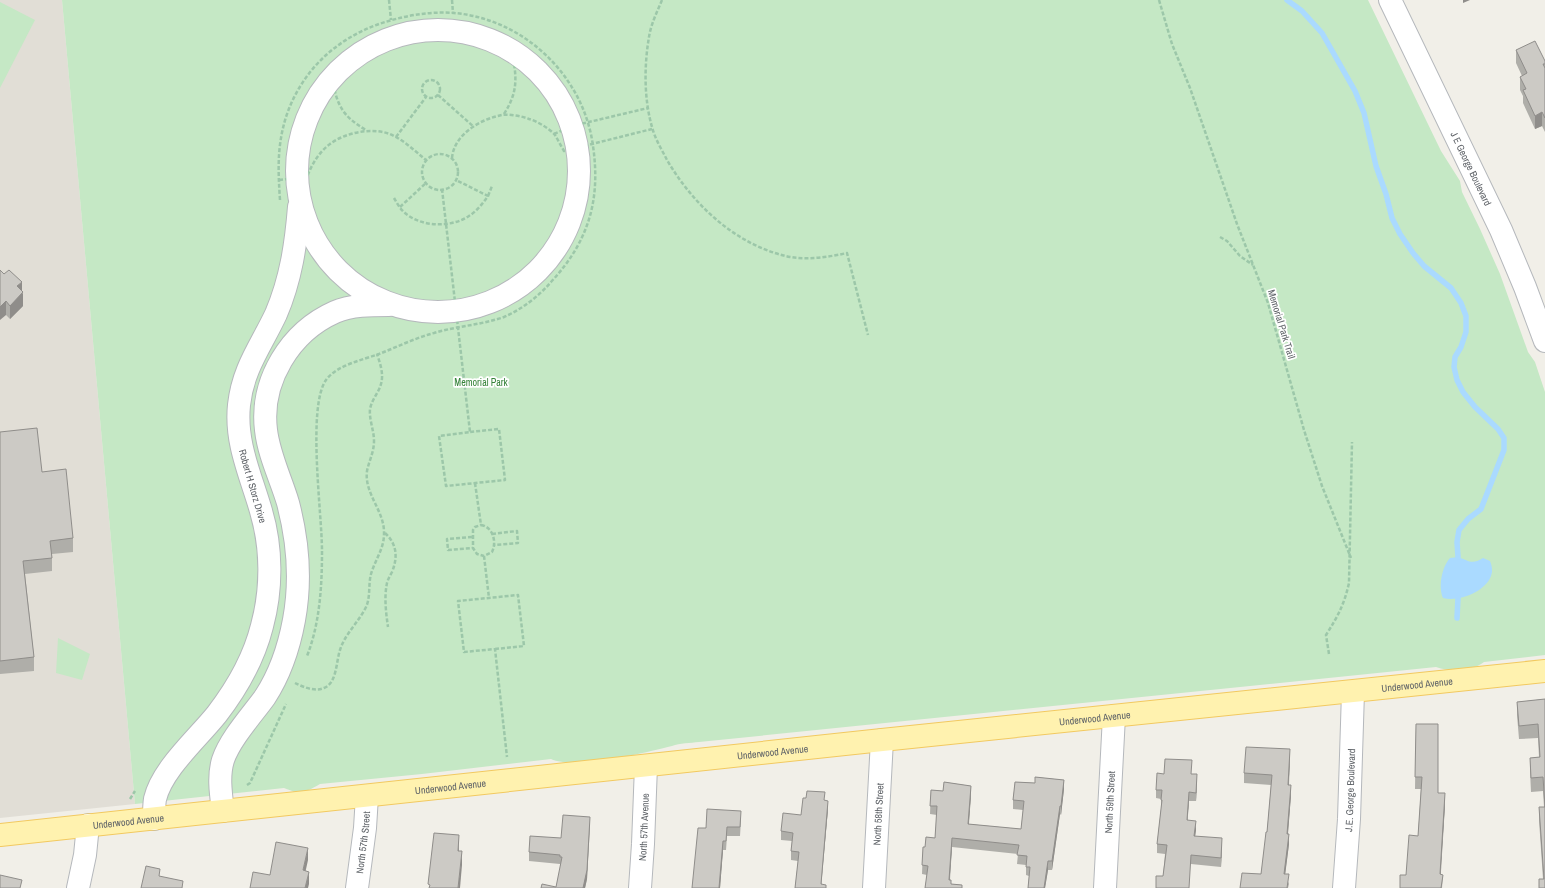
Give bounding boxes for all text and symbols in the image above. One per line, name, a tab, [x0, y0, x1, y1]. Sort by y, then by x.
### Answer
street label: J E George Boulevard	[1447, 129, 1494, 208]
street label: Memorial Park Trail	[1265, 288, 1298, 360]
park label: Memorial Park	[454, 376, 509, 389]
street label: Robert H Storz Drive	[236, 448, 269, 525]
street label: Underwood Avenue	[1381, 675, 1454, 695]
street label: Underwood Avenue	[1059, 708, 1131, 729]
street label: Underwood Avenue	[736, 742, 809, 763]
street label: J.E. George Boulevard	[1342, 748, 1358, 832]
street label: North 59th Street	[1102, 770, 1118, 834]
street label: Underwood Avenue	[414, 777, 487, 797]
street label: North 58th Street	[870, 782, 887, 846]
street label: North 57th Avenue	[636, 793, 652, 861]
street label: North 57th Street	[353, 810, 373, 874]
street label: Underwood Avenue	[92, 811, 165, 832]

